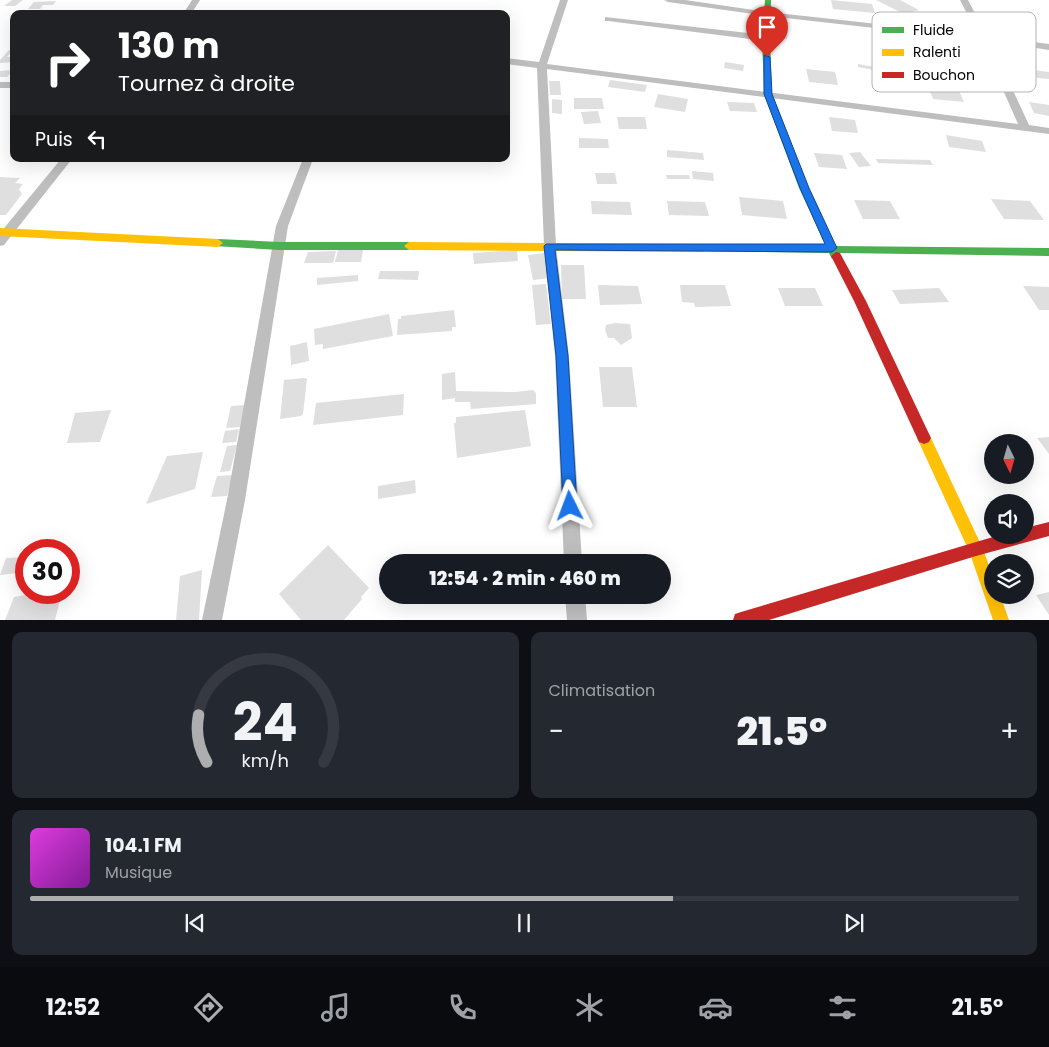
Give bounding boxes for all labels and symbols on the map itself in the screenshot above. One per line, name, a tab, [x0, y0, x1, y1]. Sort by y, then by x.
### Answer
pin	[746, 6, 788, 57]
legend	[872, 12, 1036, 92]
text: Fluide	[913, 20, 954, 40]
text: Ralenti	[913, 42, 961, 62]
text: Bouchon	[913, 65, 975, 85]
north arrow	[984, 434, 1034, 484]
position arrow	[543, 479, 595, 531]
speed limit sign: 30	[15, 539, 80, 604]

